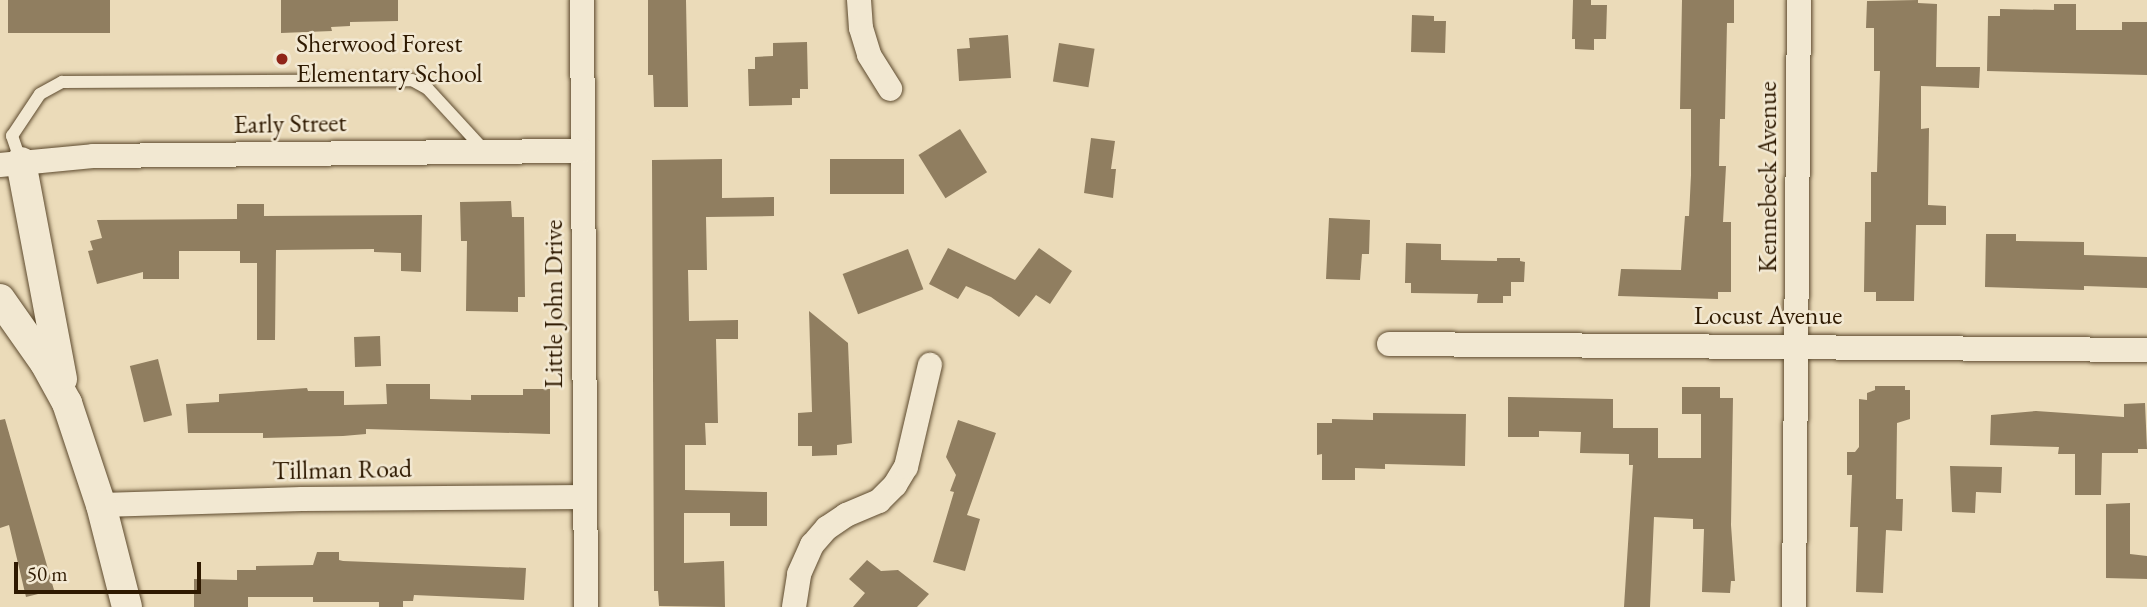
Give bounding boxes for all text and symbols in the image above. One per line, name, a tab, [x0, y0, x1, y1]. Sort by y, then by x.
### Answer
place label: Sherwood Forest Elementary School	[296, 28, 483, 90]
marker: Sherwood Forest Elementary School	[274, 51, 290, 67]
street label: Kennebeck Avenue	[1752, 81, 1784, 273]
street label: Early Street	[233, 107, 347, 141]
street label: Little John Drive	[538, 220, 570, 388]
street label: Locust Avenue	[1694, 300, 1842, 332]
street label: Tillman Road	[272, 453, 412, 487]
scale bar	[18, 548, 205, 592]
text: 50 m	[27, 560, 68, 587]

